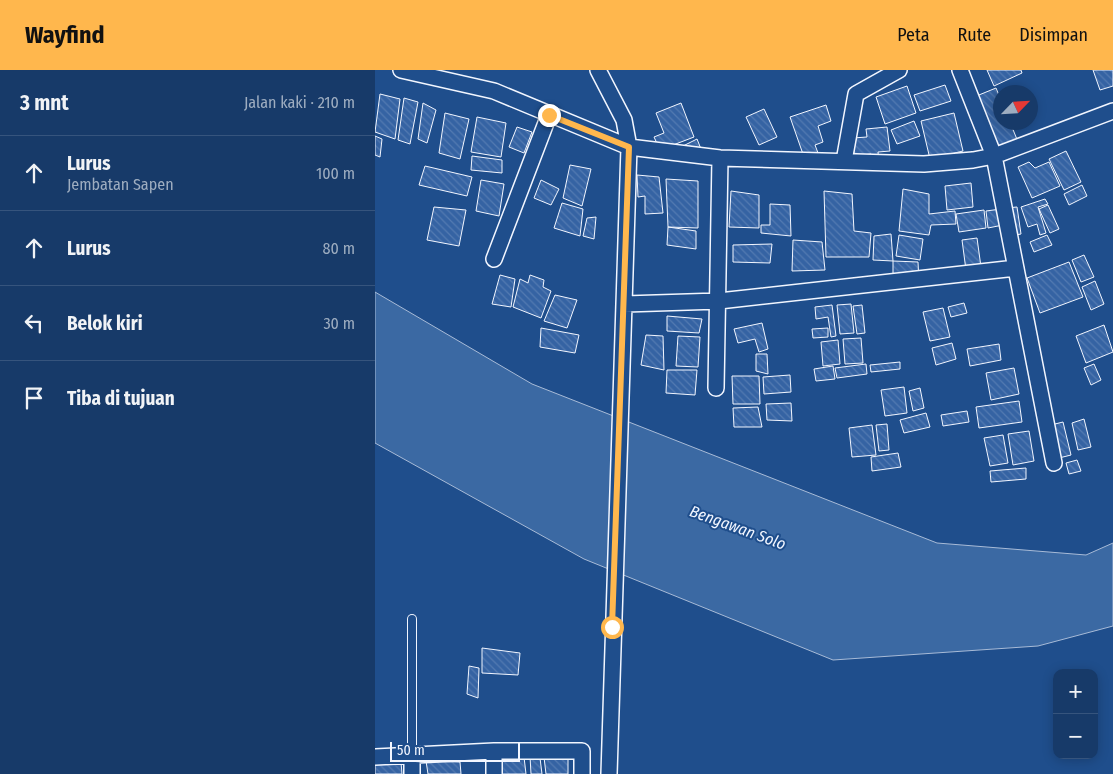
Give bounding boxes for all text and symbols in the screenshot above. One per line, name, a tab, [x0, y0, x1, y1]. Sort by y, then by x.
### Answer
text: Wayfind	[25, 21, 105, 49]
text: Peta	[897, 24, 929, 46]
text: Rute	[957, 24, 991, 46]
text: Disimpan	[1019, 24, 1088, 46]
north arrow	[993, 85, 1038, 130]
text: 3 mnt	[20, 90, 69, 116]
text: Jalan kaki · 210 m	[244, 93, 355, 112]
route end	[538, 104, 561, 127]
text: Lurus	[67, 152, 111, 175]
icon: ahead	[20, 159, 48, 187]
text: 100 m	[316, 164, 355, 183]
text: Jembatan Sapen	[67, 175, 174, 194]
icon: ahead	[20, 234, 48, 262]
text: Lurus	[67, 237, 111, 260]
text: 80 m	[323, 239, 355, 258]
icon: left	[20, 309, 48, 337]
text: Belok kiri	[67, 312, 143, 335]
text: 30 m	[323, 314, 355, 333]
icon: arrive	[20, 384, 48, 412]
text: Tiba di tujuan	[67, 387, 175, 410]
water label: Bengawan Solo	[687, 501, 788, 554]
route start	[601, 616, 624, 639]
map controls	[1053, 669, 1098, 759]
button: +	[1053, 669, 1098, 714]
button: −	[1053, 714, 1098, 759]
scale bar	[390, 739, 520, 762]
text: 50 m	[397, 742, 425, 759]

